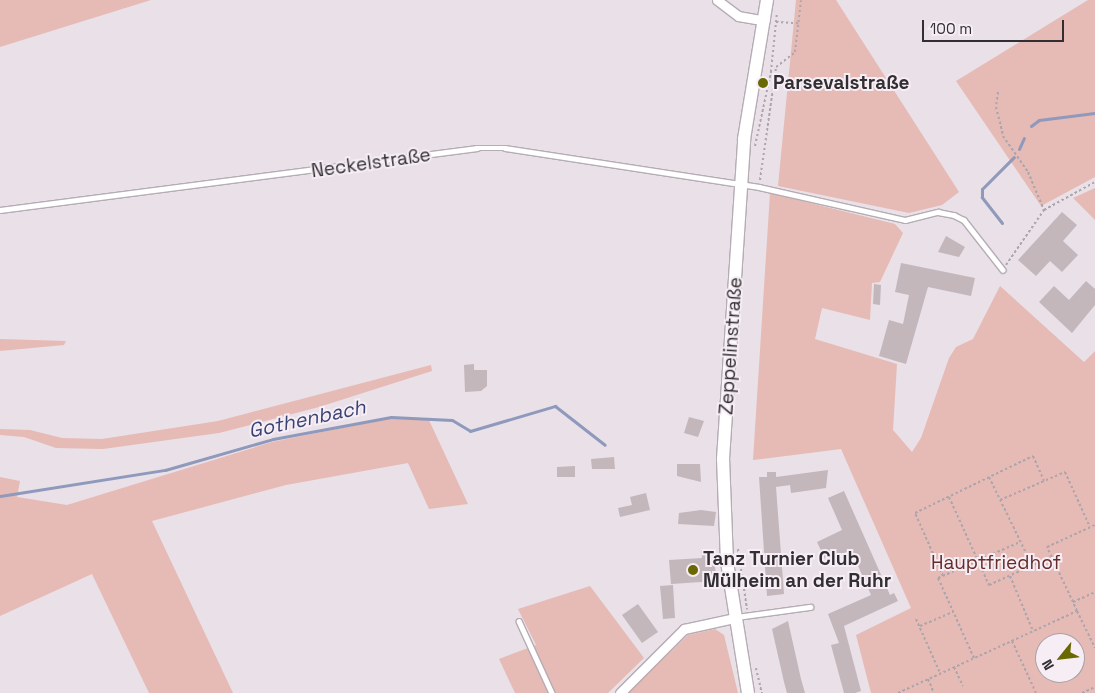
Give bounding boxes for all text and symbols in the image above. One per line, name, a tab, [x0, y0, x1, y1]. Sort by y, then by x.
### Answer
scale bar	[925, 10, 1068, 42]
text: 100 m	[930, 19, 972, 38]
place label: Parsevalstraße	[773, 72, 909, 94]
marker: Parsevalstraße	[757, 77, 769, 89]
street label: Neckelstraße	[310, 143, 432, 183]
street label: Zeppelinstraße	[715, 276, 747, 416]
water label: Gothenbach	[246, 395, 368, 443]
place label: Tanz Turnier Club Mülheim an der Ruhr	[703, 548, 891, 592]
park label: Hauptfriedhof	[931, 552, 1061, 574]
marker: Tanz Turnier Club Mülheim an der Ruhr	[687, 564, 699, 576]
north arrow	[1035, 633, 1085, 683]
text: N	[1038, 656, 1058, 673]

